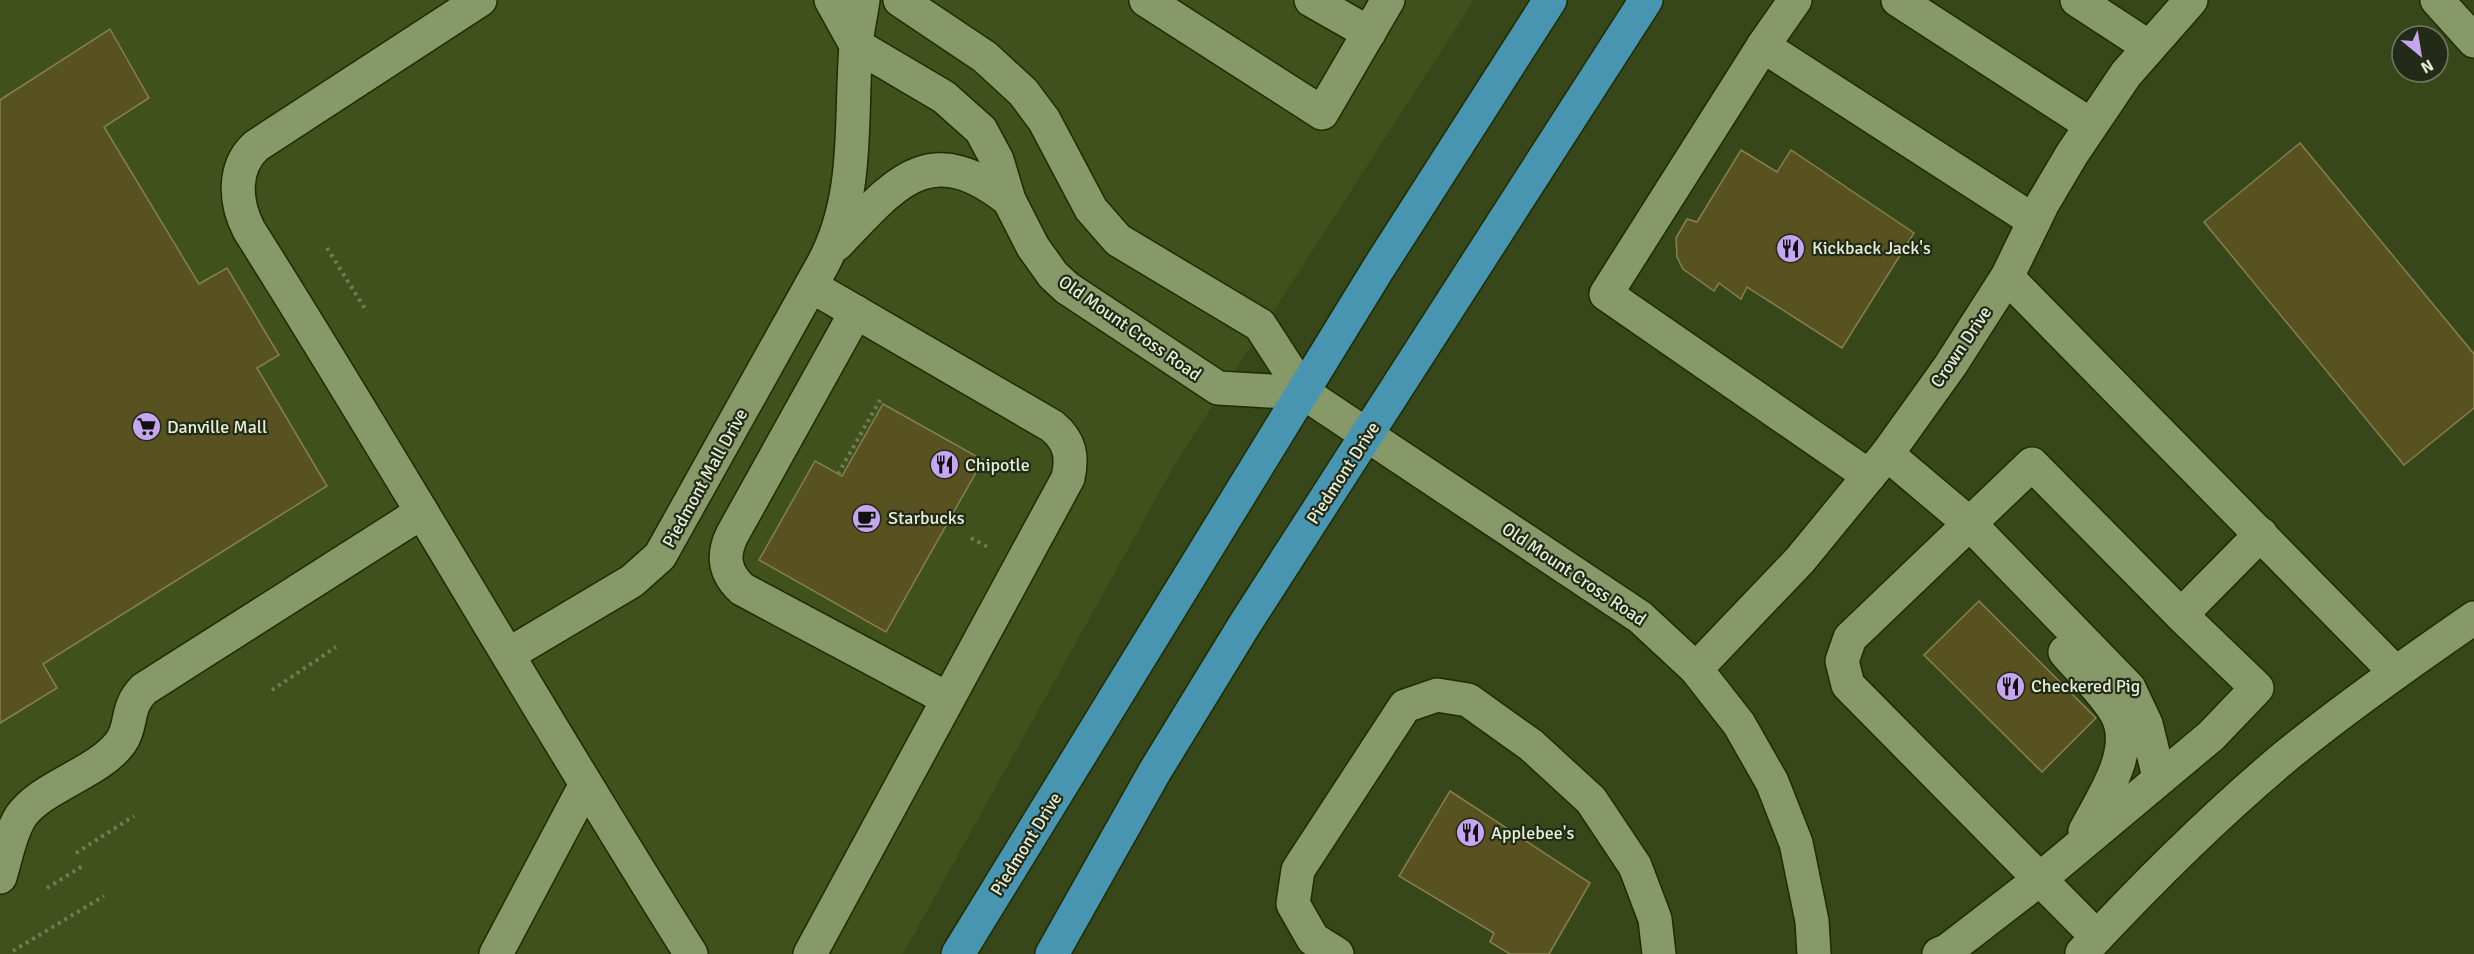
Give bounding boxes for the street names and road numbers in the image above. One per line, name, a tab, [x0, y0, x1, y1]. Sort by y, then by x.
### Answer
street label: Old Mount Cross Road	[1054, 270, 1206, 386]
street label: Crown Drive	[1926, 302, 1996, 392]
street label: Piedmont Mall Drive	[658, 405, 752, 551]
street label: Piedmont Drive	[1302, 418, 1384, 528]
street label: Old Mount Cross Road	[1498, 518, 1650, 630]
street label: Piedmont Drive	[985, 788, 1067, 900]

